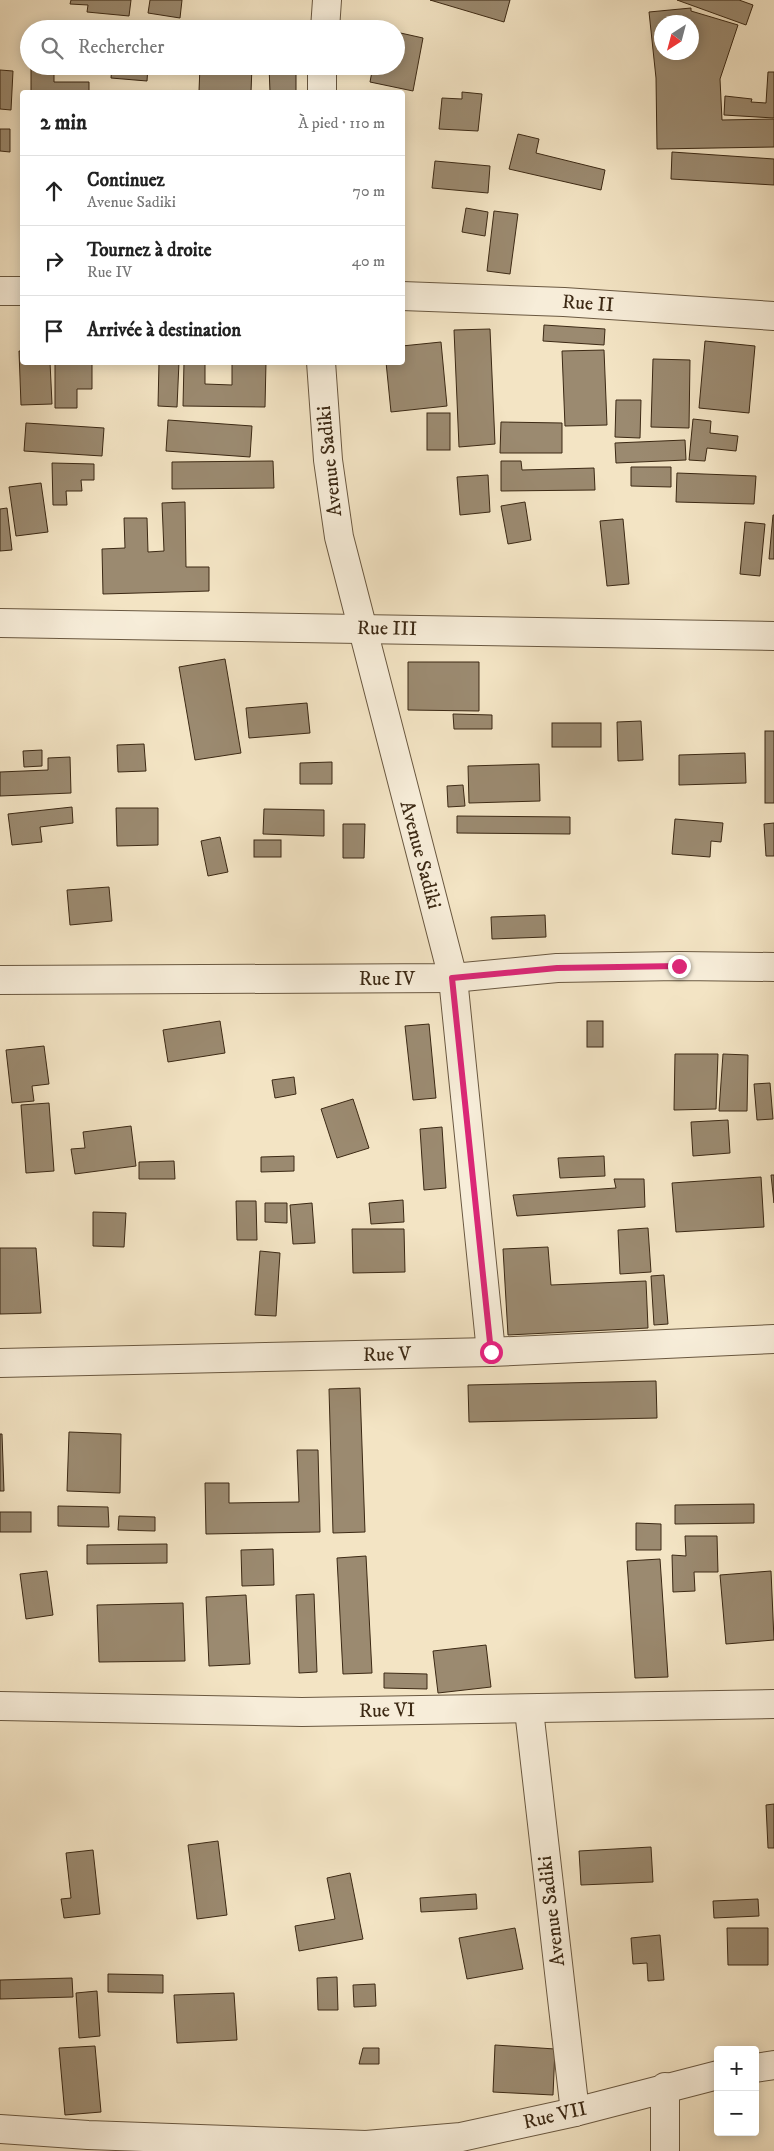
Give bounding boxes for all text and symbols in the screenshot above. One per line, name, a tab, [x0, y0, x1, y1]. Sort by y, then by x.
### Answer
north arrow	[654, 15, 699, 60]
search box	[20, 20, 405, 75]
icon: search	[38, 34, 66, 62]
text: Rechercher	[78, 36, 164, 59]
text: 2 min	[40, 110, 87, 136]
text: À pied · 110 m	[298, 113, 385, 133]
text: Continuez	[87, 169, 165, 192]
icon: ahead	[40, 177, 68, 205]
text: 70 m	[353, 181, 385, 201]
text: Avenue Sadiki	[87, 192, 176, 212]
text: Tournez à droite	[87, 239, 212, 262]
icon: right	[40, 247, 68, 275]
text: 40 m	[352, 251, 385, 271]
text: Rue IV	[87, 262, 132, 282]
street label: Rue II	[561, 290, 615, 318]
icon: arrive	[40, 317, 68, 345]
text: Arrivée à destination	[87, 319, 241, 342]
street label: Avenue Sadiki	[312, 404, 348, 518]
street label: Rue III	[357, 616, 417, 642]
street label: Avenue Sadiki	[394, 798, 446, 912]
route end	[668, 955, 691, 978]
street label: Rue IV	[359, 967, 416, 992]
route start	[480, 1341, 503, 1364]
street label: Rue V	[363, 1342, 412, 1368]
street label: Rue VI	[359, 1698, 415, 1724]
street label: Avenue Sadiki	[533, 1854, 571, 1968]
map controls	[714, 2046, 759, 2136]
button: +	[714, 2046, 759, 2091]
button: −	[714, 2091, 759, 2136]
street label: Rue VII	[521, 2097, 589, 2135]

